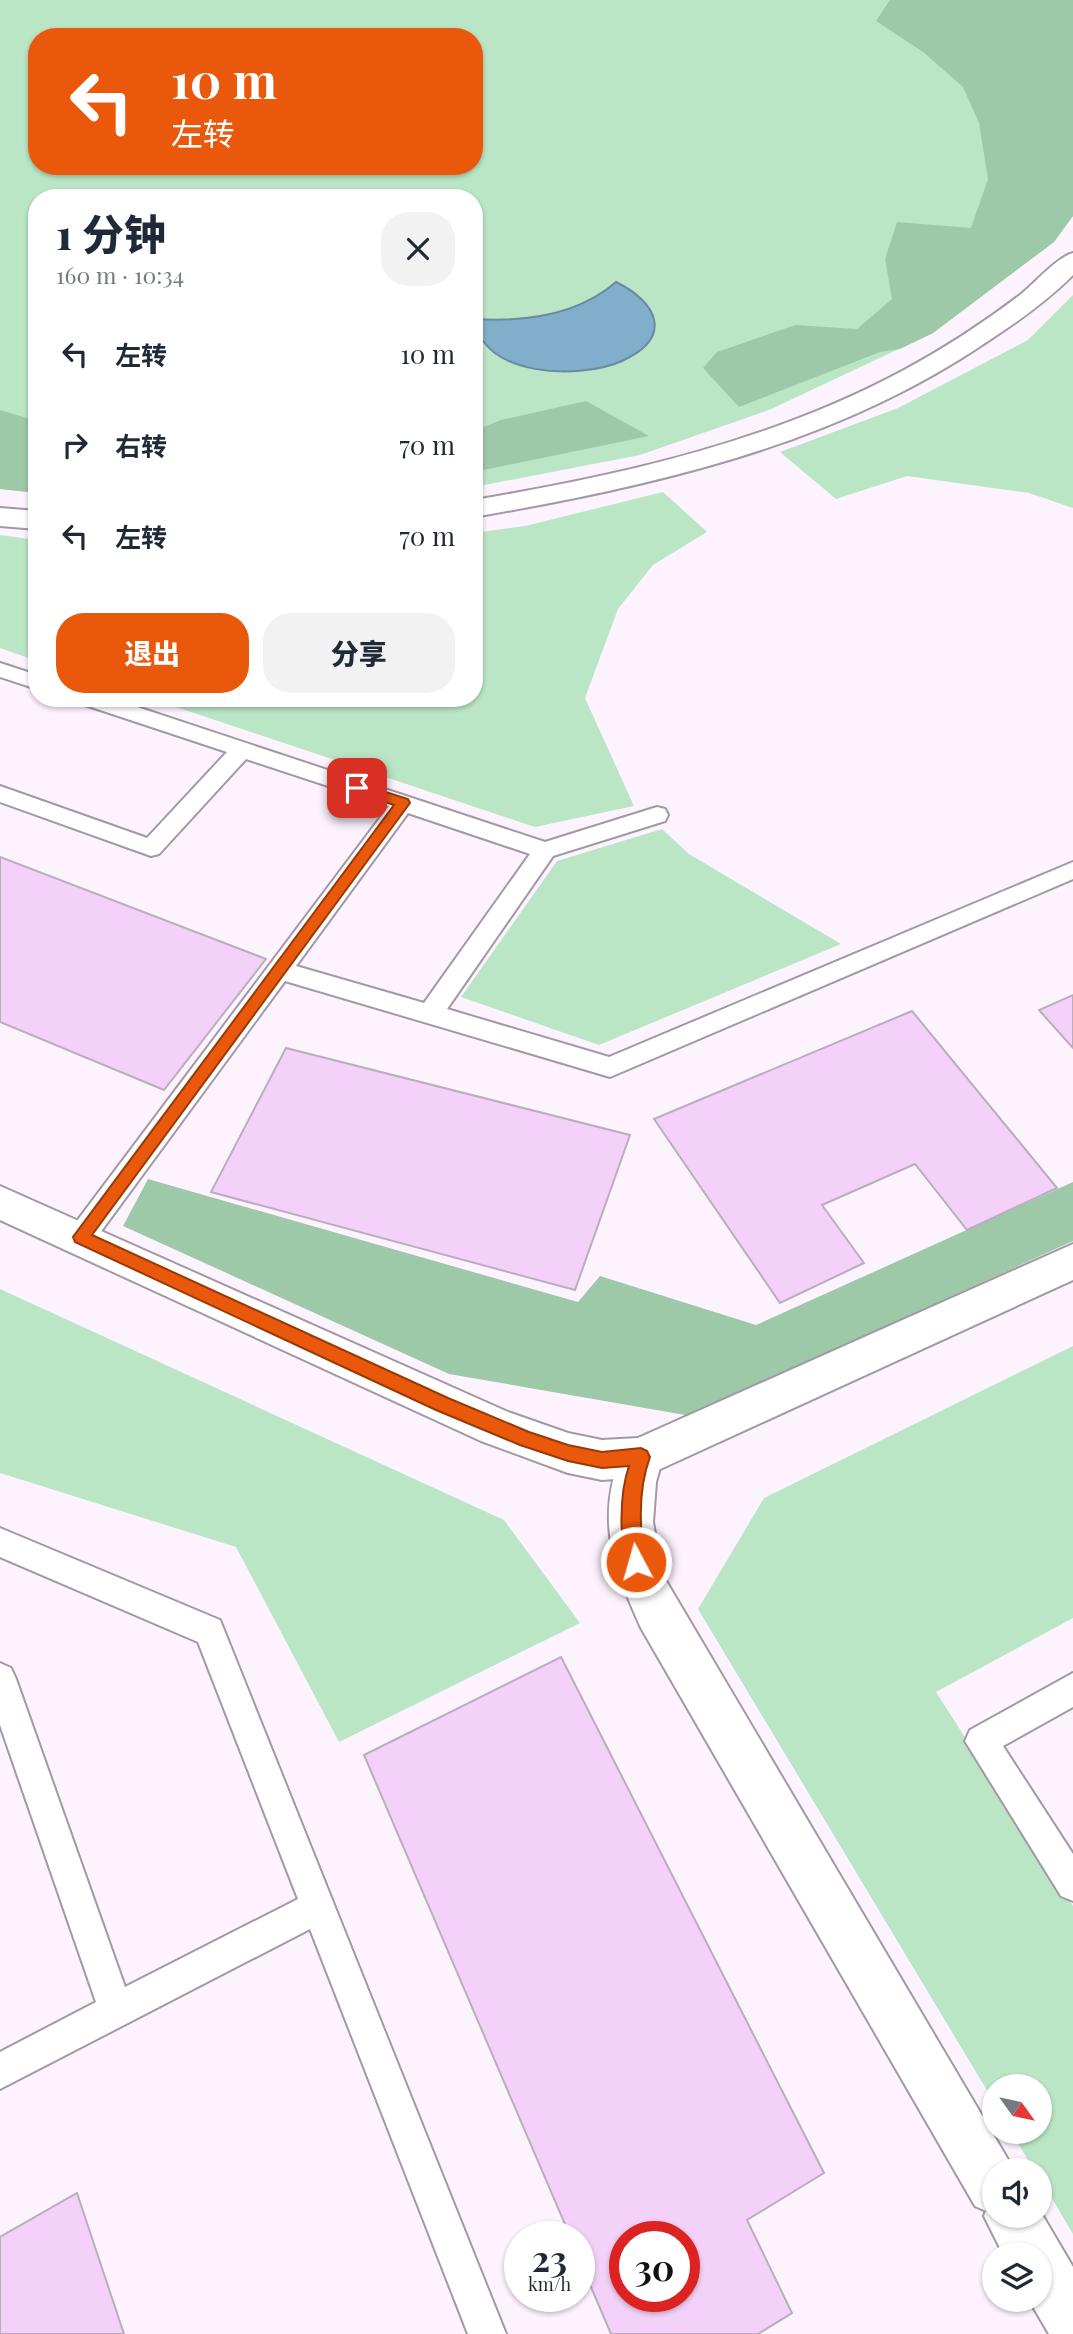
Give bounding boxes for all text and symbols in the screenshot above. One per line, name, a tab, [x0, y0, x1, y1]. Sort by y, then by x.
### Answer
text: 10 m	[171, 46, 277, 111]
icon: left	[56, 56, 147, 147]
text: 左转	[171, 111, 235, 154]
text: 1 分钟	[56, 205, 166, 261]
button: close	[381, 212, 455, 286]
text: 160 m · 10:34	[56, 259, 184, 290]
icon: left	[56, 335, 94, 373]
text: 10 m	[400, 336, 455, 371]
text: 左转	[115, 337, 167, 372]
icon: right	[56, 426, 94, 464]
text: 70 m	[399, 427, 455, 462]
text: 右转	[115, 428, 167, 463]
icon: left	[56, 517, 94, 555]
text: 70 m	[399, 518, 455, 553]
text: 左转	[115, 519, 167, 554]
button: 退出	[56, 613, 249, 693]
button: 分享	[263, 613, 455, 693]
pin	[327, 758, 387, 818]
icon: arrive	[338, 769, 376, 807]
position arrow	[599, 1525, 673, 1599]
north arrow	[982, 2074, 1052, 2144]
map controls	[982, 2074, 1052, 2312]
button: sound	[982, 2158, 1052, 2228]
speed limit sign: 30	[609, 2221, 700, 2312]
text: 23	[532, 2234, 567, 2281]
button: layers	[982, 2242, 1052, 2312]
text: km/h	[528, 2272, 571, 2296]

